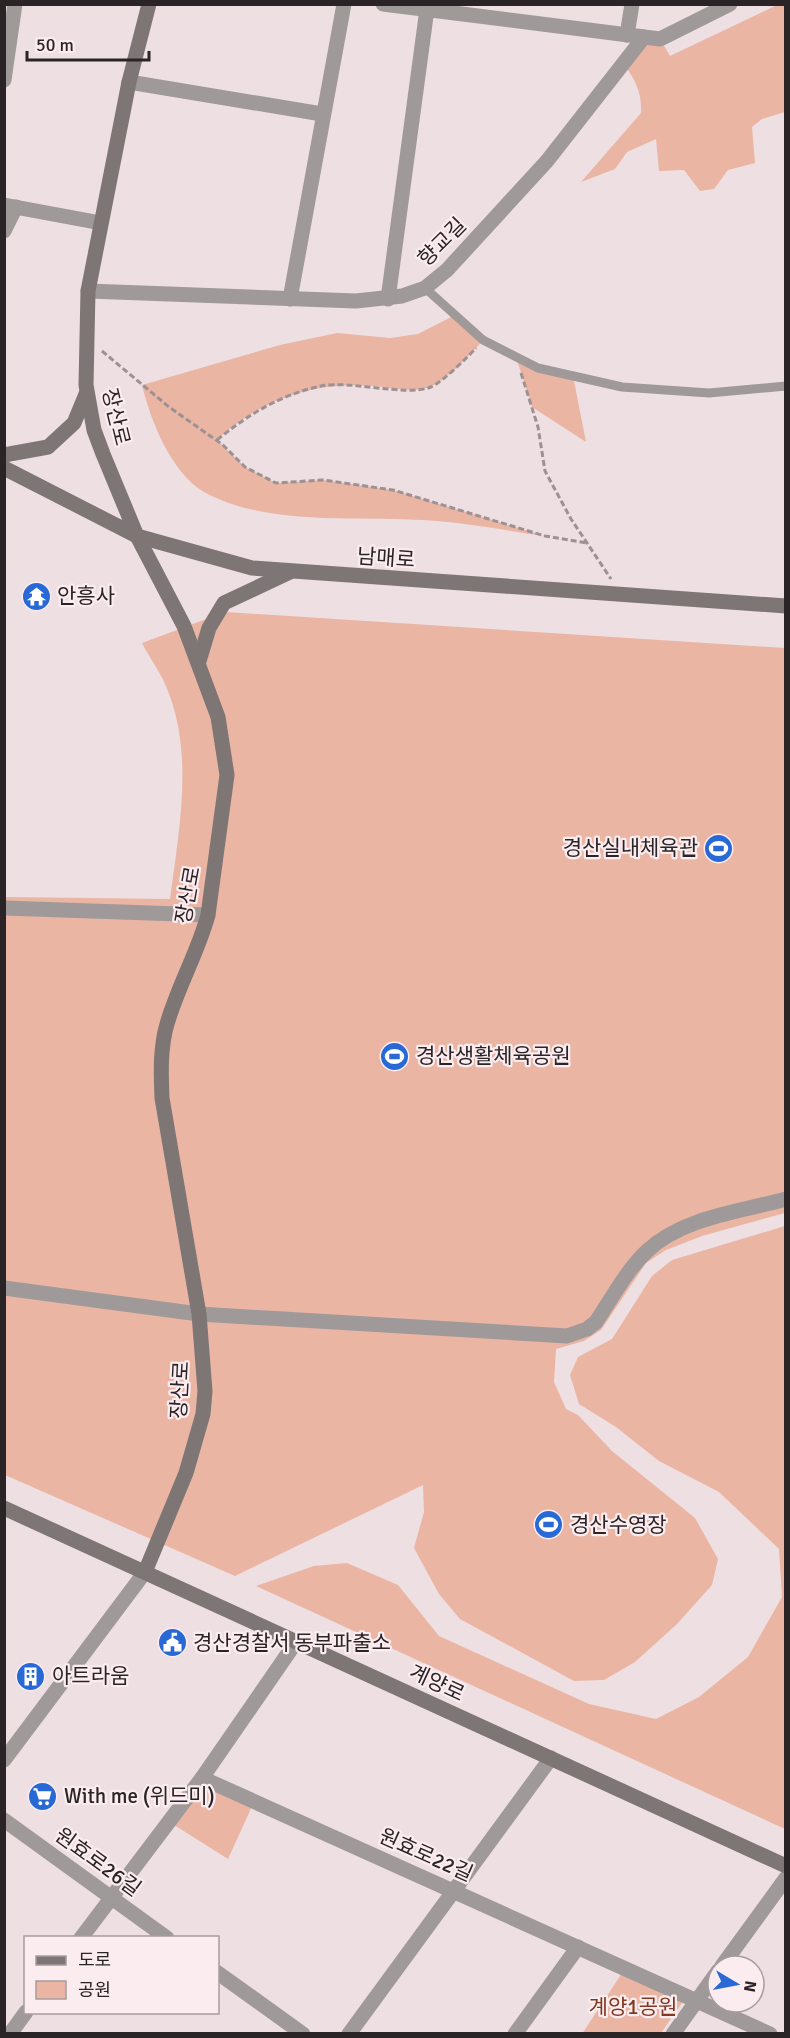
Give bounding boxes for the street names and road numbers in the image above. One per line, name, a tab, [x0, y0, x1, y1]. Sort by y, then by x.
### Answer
street label: 향교길	[412, 212, 472, 272]
street label: 장산로	[96, 386, 136, 448]
street label: 남매로	[356, 543, 416, 573]
street label: 장산로	[170, 864, 206, 926]
street label: 장산로	[166, 1360, 194, 1420]
street label: 계양로	[405, 1659, 469, 1707]
street label: 원효로26길	[50, 1822, 146, 1902]
street label: 원효로22길	[375, 1823, 477, 1887]

